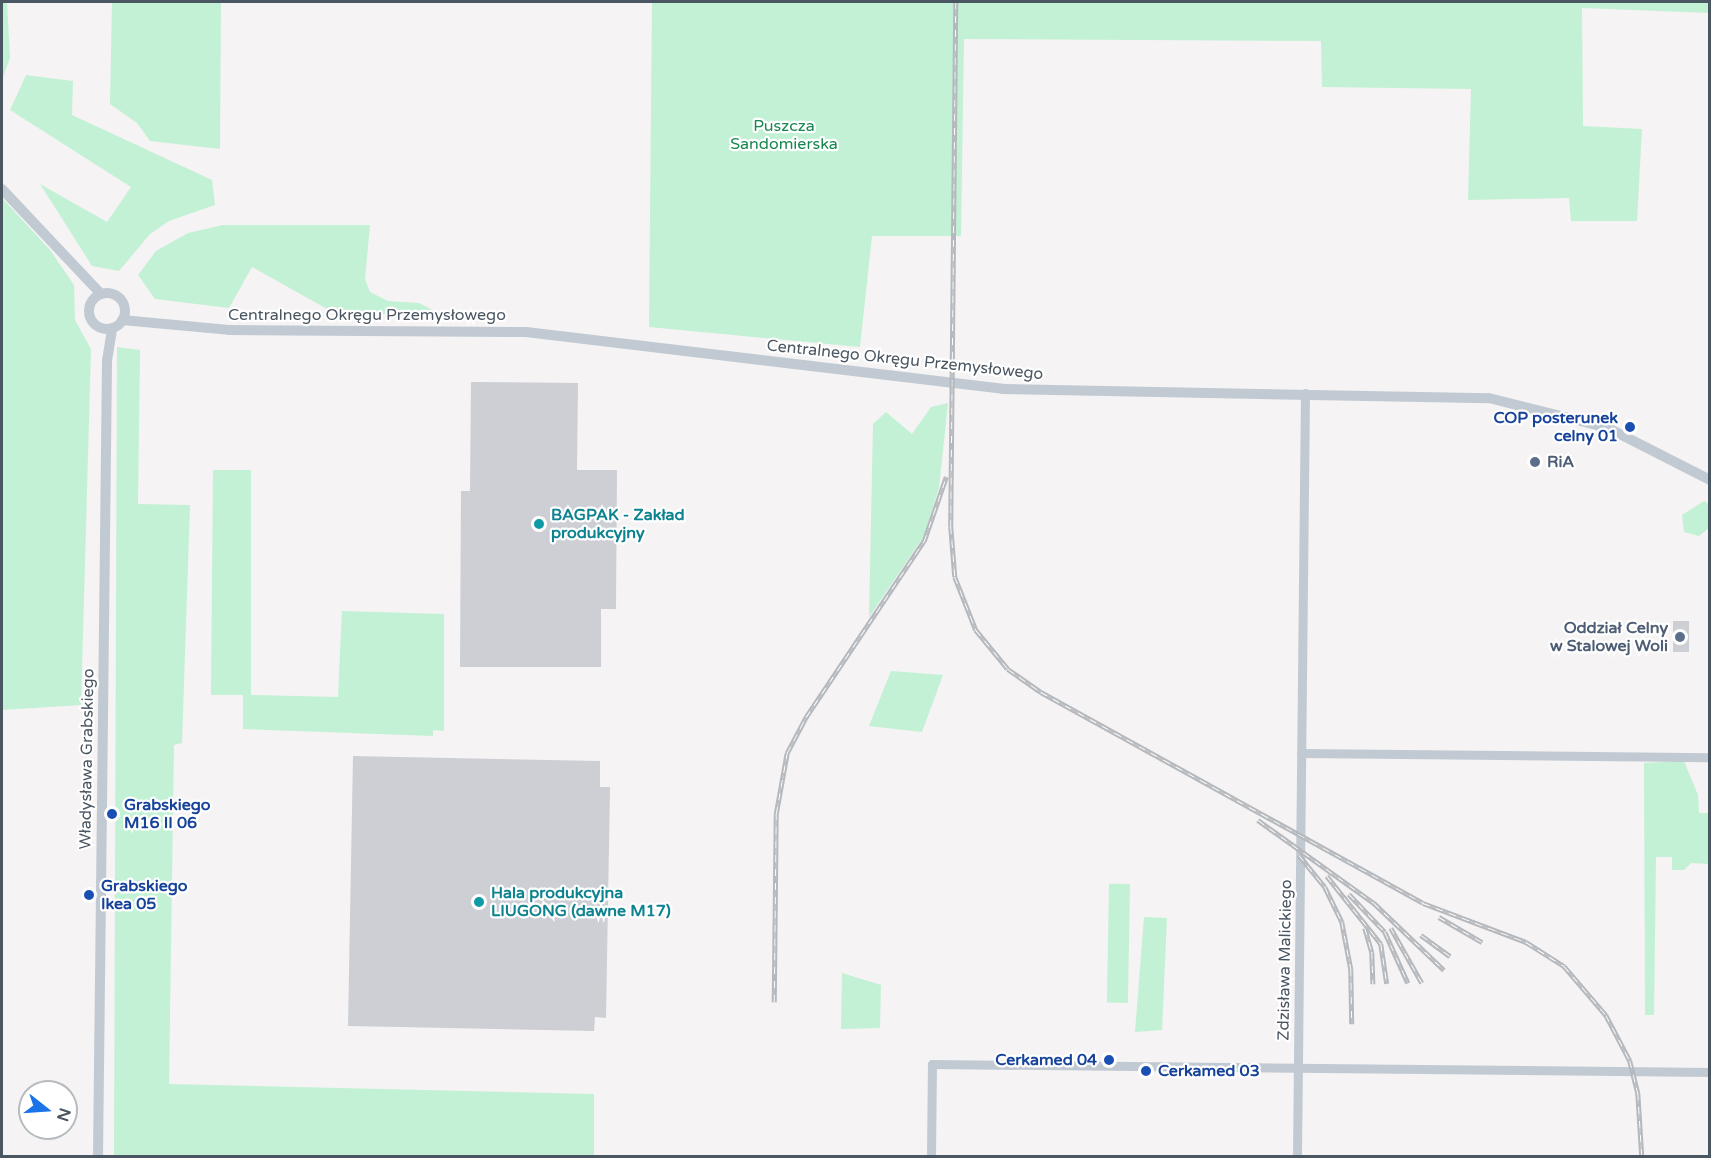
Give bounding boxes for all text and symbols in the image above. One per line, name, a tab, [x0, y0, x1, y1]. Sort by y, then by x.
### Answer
park label: Puszcza Sandomierska	[730, 116, 838, 154]
street label: Centralnego Okręgu Przemysłowego	[228, 305, 506, 325]
street label: Centralnego Okręgu Przemysłowego	[766, 336, 1044, 384]
place label: COP posterunek celny 01	[1493, 408, 1618, 446]
marker: COP posterunek celny 01	[1623, 420, 1637, 434]
place label: RiA	[1547, 452, 1574, 472]
marker: RiA	[1528, 455, 1542, 469]
place label: BAGPAK - Zakład produkcyjny	[551, 505, 685, 543]
marker: BAGPAK - Zakład produkcyjny	[532, 517, 546, 531]
place label: Oddział Celny w Stalowej Woli	[1550, 618, 1668, 656]
marker: Oddział Celny w Stalowej Woli	[1673, 630, 1687, 644]
street label: Władysława Grabskiego	[76, 668, 98, 850]
place label: Grabskiego M16 II 06	[124, 795, 211, 833]
marker: Grabskiego M16 II 06	[105, 807, 119, 821]
place label: Grabskiego Ikea 05	[101, 876, 188, 914]
street label: Zdzisława Malickiego	[1274, 879, 1296, 1041]
place label: Hala produkcyjna LIUGONG (dawne M17)	[491, 883, 671, 921]
marker: Grabskiego Ikea 05	[82, 888, 96, 902]
marker: Hala produkcyjna LIUGONG (dawne M17)	[472, 895, 486, 909]
place label: Cerkamed 04	[995, 1050, 1097, 1070]
marker: Cerkamed 04	[1102, 1053, 1116, 1067]
place label: Cerkamed 03	[1158, 1061, 1260, 1081]
marker: Cerkamed 03	[1139, 1064, 1153, 1078]
north arrow	[18, 1080, 78, 1140]
text: N	[52, 1106, 75, 1124]

